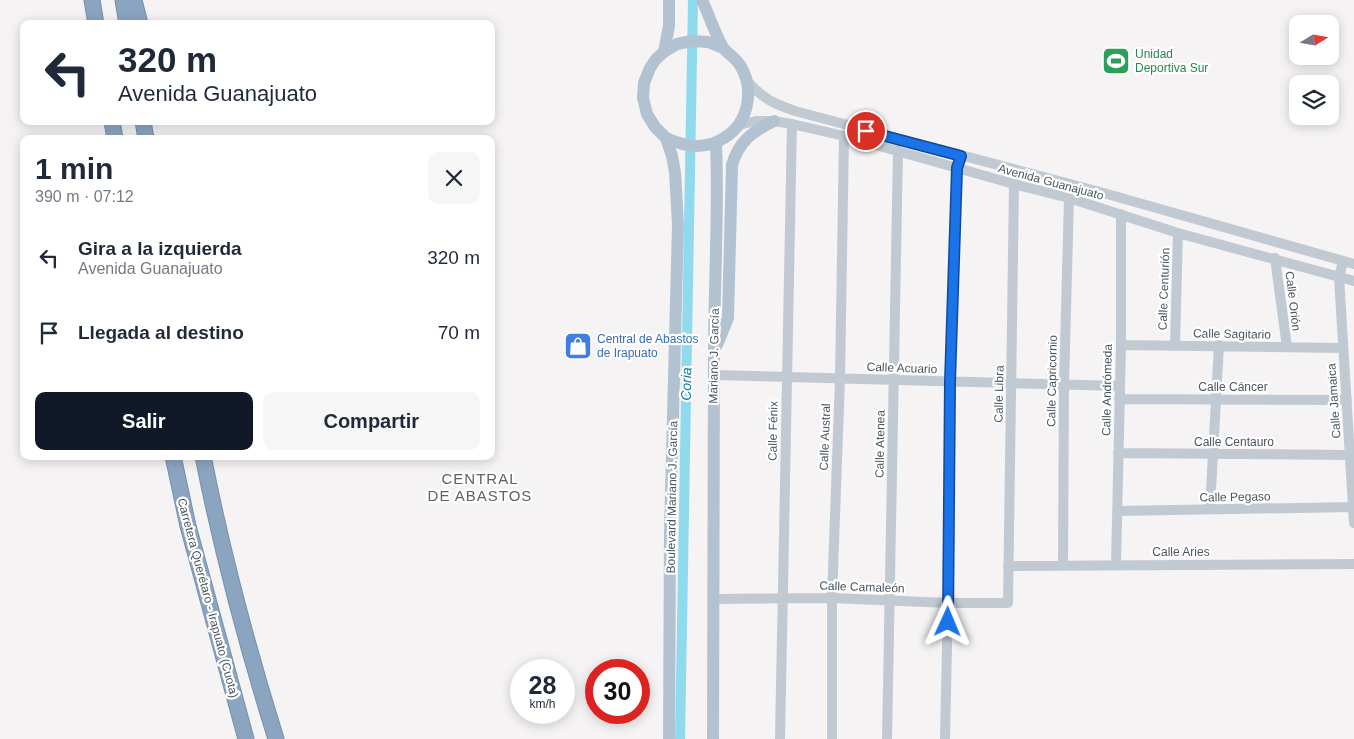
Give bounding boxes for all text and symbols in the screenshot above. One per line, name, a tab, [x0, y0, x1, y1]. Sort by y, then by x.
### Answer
north arrow	[1289, 15, 1339, 65]
map controls	[1289, 15, 1339, 125]
icon: left	[35, 40, 100, 105]
text: 320 m	[118, 40, 217, 79]
sports icon: Unidad Deportiva Sur	[1101, 46, 1131, 76]
place label: Unidad Deportiva Sur	[1135, 47, 1208, 75]
button: layers	[1289, 75, 1339, 125]
text: Avenida Guanajuato	[118, 81, 317, 106]
pin	[845, 110, 887, 152]
icon: arrive	[852, 117, 880, 145]
text: 1 min	[35, 152, 113, 185]
button: close	[428, 152, 480, 204]
street label: Avenida Guanajuato	[997, 161, 1106, 203]
text: 390 m · 07:12	[35, 188, 134, 205]
text: Gira a la izquierda	[78, 238, 242, 259]
icon: left	[35, 244, 63, 272]
text: 320 m	[427, 247, 480, 268]
street label: Calle Centurión	[1156, 247, 1172, 331]
text: Avenida Guanajuato	[78, 260, 223, 277]
street label: Calle Orión	[1282, 270, 1304, 332]
street label: Mariano J. García	[706, 308, 722, 404]
icon: arrive	[35, 319, 63, 347]
text: Llegada al destino	[78, 322, 244, 343]
text: 70 m	[438, 322, 480, 343]
street label: Calle Sagitario	[1193, 326, 1271, 342]
shop icon: Central de Abastos de Irapuato	[563, 331, 593, 361]
place label: Central de Abastos de Irapuato	[597, 332, 698, 360]
street label: Calle Capricornio	[1044, 335, 1060, 427]
street label: Calle Andrómeda	[1099, 344, 1115, 436]
street label: Calle Acuario	[866, 360, 938, 376]
street label: Calle Jamaica	[1324, 363, 1344, 439]
street label: Calle Libra	[992, 365, 1007, 423]
water label: Coria	[678, 367, 694, 401]
street label: Calle Cáncer	[1198, 380, 1268, 394]
button: Salir	[35, 392, 253, 450]
button: Compartir	[263, 392, 480, 450]
street label: Calle Fénix	[765, 401, 781, 461]
street label: Calle Austral	[817, 403, 833, 471]
street label: Calle Atenea	[872, 410, 888, 478]
street label: Boulevard Mariano J. García	[664, 420, 680, 573]
street label: Calle Centauro	[1194, 435, 1274, 449]
district label: CENTRAL DE ABASTOS	[428, 470, 532, 504]
street label: Calle Pegaso	[1199, 489, 1271, 505]
street label: Carretera Querétaro - Irapuato (Cuota)	[175, 497, 241, 699]
street label: Calle Aries	[1152, 545, 1210, 559]
street label: Calle Camaleón	[819, 579, 905, 595]
position arrow	[921, 595, 973, 647]
speed limit sign: 30	[585, 659, 650, 724]
text: 28	[529, 671, 556, 699]
text: km/h	[529, 697, 556, 711]

